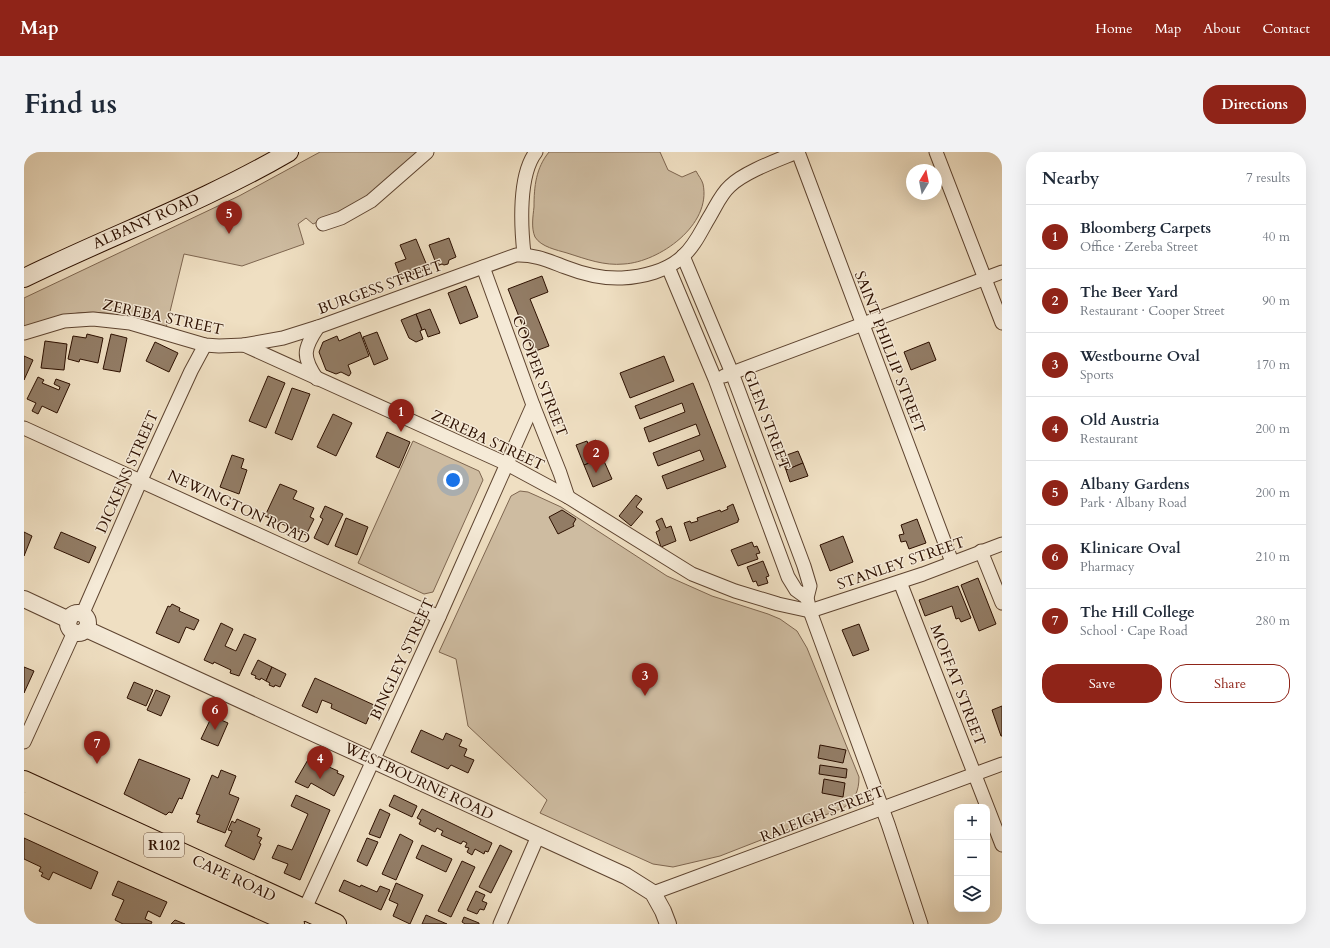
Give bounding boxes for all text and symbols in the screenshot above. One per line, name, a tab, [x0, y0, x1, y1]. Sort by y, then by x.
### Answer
text: Map	[20, 15, 59, 41]
text: Home	[1095, 19, 1133, 38]
text: Map	[1155, 19, 1181, 38]
text: About	[1203, 19, 1240, 38]
text: Contact	[1262, 19, 1310, 38]
text: Find us	[24, 85, 117, 123]
button: Directions	[1203, 85, 1306, 124]
north arrow	[906, 164, 942, 200]
text: Nearby	[1042, 167, 1099, 190]
text: 7 results	[1246, 169, 1290, 187]
street label: ALBANY ROAD	[89, 189, 203, 253]
pin: 5	[216, 201, 242, 234]
text: Bloomberg Carpets	[1080, 218, 1211, 238]
text: 1	[1052, 228, 1058, 246]
text: 40 m	[1262, 228, 1290, 246]
text: Office · Zereba Street	[1080, 238, 1198, 256]
street label: BURGESS STREET	[315, 255, 445, 319]
street label: SAINT PHILLIP STREET	[850, 268, 930, 436]
text: The Beer Yard	[1080, 282, 1178, 302]
text: 2	[1052, 292, 1058, 310]
text: 90 m	[1262, 292, 1290, 310]
street label: ZEREBA STREET	[101, 294, 225, 340]
text: Restaurant · Cooper Street	[1080, 302, 1225, 320]
street label: COOPER STREET	[508, 312, 572, 440]
text: Westbourne Oval	[1080, 346, 1200, 366]
text: 3	[1052, 356, 1058, 374]
text: 170 m	[1256, 356, 1290, 374]
text: Sports	[1080, 366, 1114, 384]
street label: GLEN STREET	[739, 367, 795, 473]
pin: 1	[388, 399, 414, 432]
street label: ZEREBA STREET	[428, 405, 548, 475]
street label: DICKENS STREET	[91, 408, 163, 536]
text: Old Austria	[1080, 410, 1160, 430]
text: 4	[1052, 420, 1058, 438]
text: 200 m	[1256, 420, 1290, 438]
text: Restaurant	[1080, 430, 1138, 448]
pin: 2	[583, 440, 609, 473]
street label: NEWINGTON ROAD	[164, 465, 314, 549]
your location	[443, 470, 463, 490]
text: Albany Gardens	[1080, 474, 1190, 494]
text: 5	[1052, 484, 1058, 502]
text: 200 m	[1256, 484, 1290, 502]
text: Park · Albany Road	[1080, 494, 1187, 512]
street label: STANLEY STREET	[834, 532, 968, 594]
text: Klinicare Oval	[1080, 538, 1181, 558]
text: 6	[1052, 548, 1058, 566]
text: 210 m	[1256, 548, 1290, 566]
text: Pharmacy	[1080, 558, 1135, 576]
street label: BINGLEY STREET	[365, 595, 439, 723]
text: The Hill College	[1080, 602, 1195, 622]
text: 7	[1052, 612, 1058, 630]
text: 280 m	[1256, 612, 1290, 630]
street label: MOFFAT STREET	[926, 622, 990, 748]
text: School · Cape Road	[1080, 622, 1188, 640]
pin: 3	[632, 663, 658, 696]
button: Save	[1042, 664, 1162, 703]
button: Share	[1170, 664, 1290, 703]
pin: 6	[202, 697, 228, 730]
pin: 7	[84, 731, 110, 764]
street label: WESTBOURNE ROAD	[340, 737, 497, 824]
pin: 4	[307, 746, 333, 779]
street label: RALEIGH STREET	[757, 781, 887, 847]
map controls	[954, 804, 990, 912]
button: +	[954, 804, 990, 840]
road number: R102	[144, 833, 184, 857]
button: −	[954, 840, 990, 876]
street label: CAPE ROAD	[189, 850, 279, 906]
button: layers	[954, 876, 990, 912]

